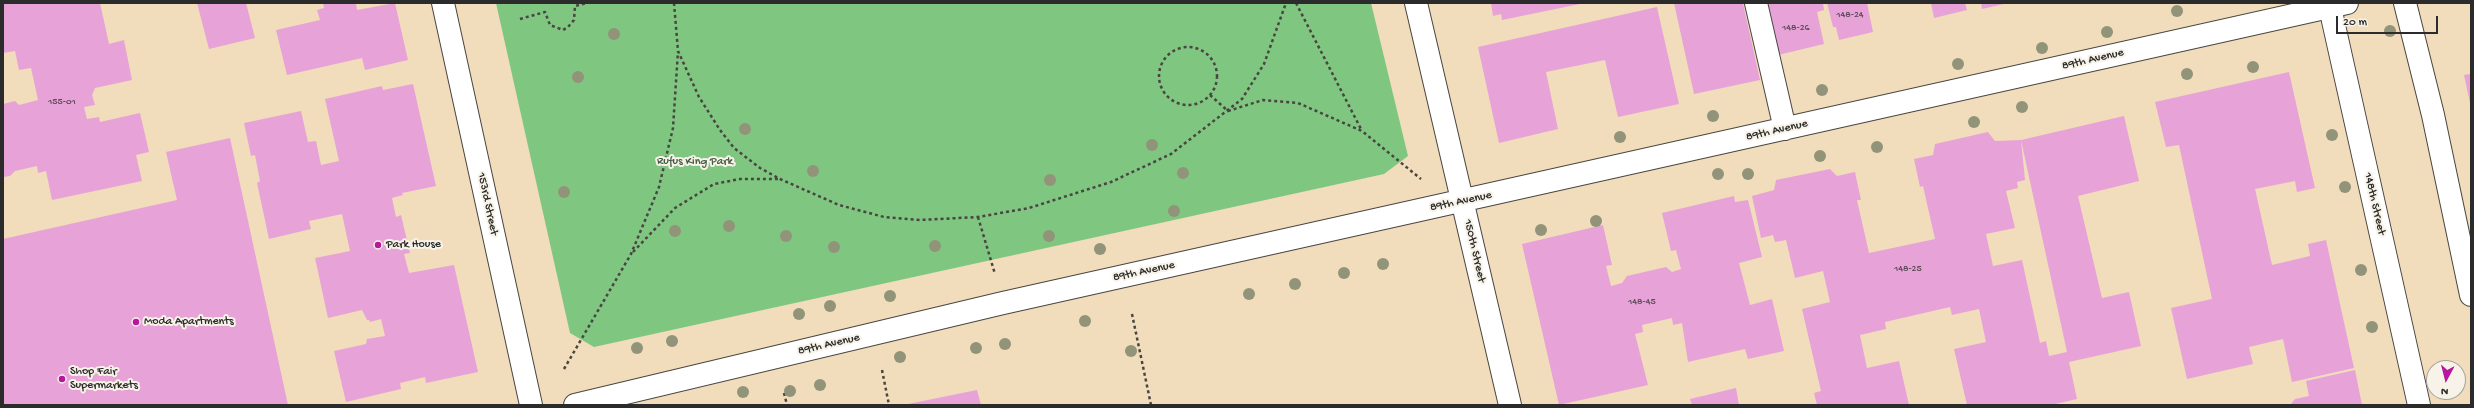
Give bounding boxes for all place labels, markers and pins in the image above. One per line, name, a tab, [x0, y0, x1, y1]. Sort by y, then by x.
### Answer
place label: Park House	[386, 238, 441, 252]
marker: Park House	[373, 240, 383, 250]
place label: Moda Apartments	[144, 315, 234, 329]
marker: Moda Apartments	[131, 317, 141, 327]
place label: Shop Fair Supermarkets	[70, 365, 138, 393]
marker: Shop Fair Supermarkets	[57, 374, 67, 384]

